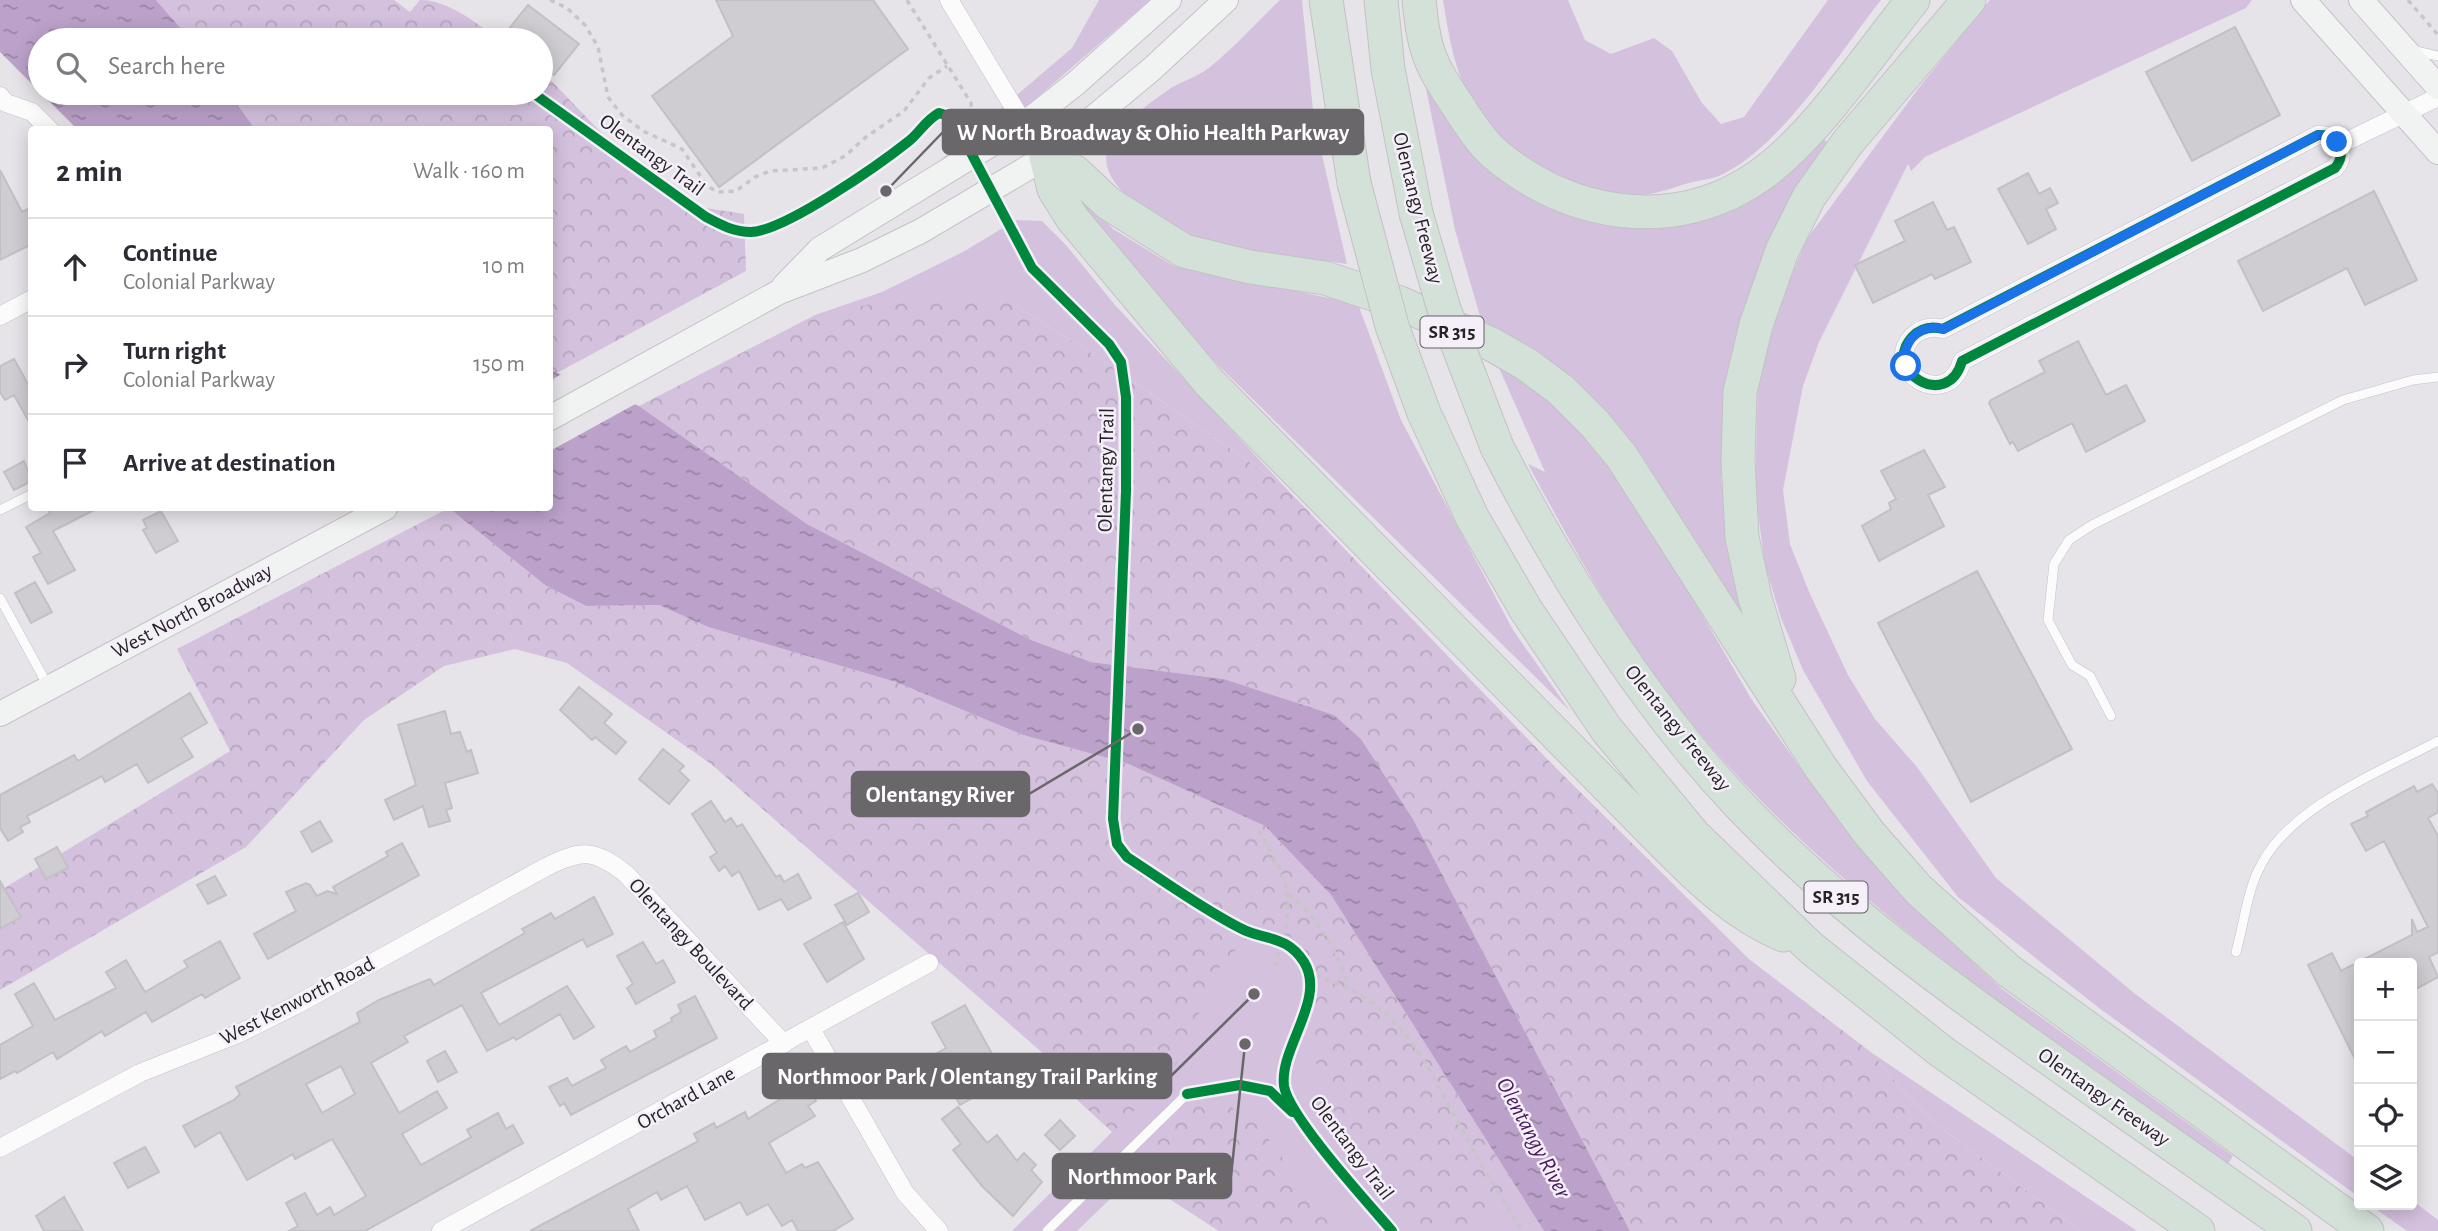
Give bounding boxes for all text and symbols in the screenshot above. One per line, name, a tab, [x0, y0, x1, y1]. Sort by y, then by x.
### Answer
search box	[28, 28, 553, 105]
icon: search	[52, 48, 90, 86]
text: Search here	[108, 53, 226, 79]
street label: Olentangy Trail	[596, 110, 708, 200]
callout: W North Broadway & Ohio Health Parkway	[943, 110, 1363, 154]
text: W North Broadway & Ohio Health Parkway	[957, 122, 1350, 145]
route end	[2321, 126, 2352, 157]
street label: Olentangy Freeway	[1389, 130, 1447, 286]
text: 2 min	[56, 157, 123, 187]
text: Walk · 160 m	[413, 160, 525, 183]
text: Continue	[123, 240, 218, 266]
icon: ahead	[56, 248, 94, 286]
text: 10 m	[483, 255, 525, 278]
text: Colonial Parkway	[123, 271, 275, 294]
road number: SR 315	[1420, 316, 1484, 348]
text: Turn right	[123, 338, 226, 364]
icon: right	[56, 346, 94, 384]
route start	[1890, 350, 1921, 381]
text: 150 m	[473, 353, 525, 376]
text: Colonial Parkway	[123, 369, 275, 392]
street label: Olentangy Trail	[1094, 408, 1118, 532]
icon: arrive	[56, 444, 94, 482]
text: Arrive at destination	[123, 450, 336, 476]
street label: West North Broadway	[108, 560, 276, 662]
street label: Olentangy Freeway	[1621, 661, 1735, 795]
callout: Olentangy River	[852, 772, 1029, 816]
text: Olentangy River	[866, 784, 1014, 807]
street label: Olentangy Boulevard	[625, 874, 757, 1014]
road number: SR 315	[1804, 882, 1868, 912]
street label: West Kenworth Road	[216, 953, 378, 1049]
map controls	[2354, 958, 2417, 1210]
button: +	[2354, 958, 2417, 1021]
button: −	[2354, 1021, 2417, 1084]
street label: Olentangy Freeway	[2034, 1044, 2174, 1150]
callout: Northmoor Park / Olentangy Trail Parking	[763, 1054, 1171, 1098]
street label: Orchard Lane	[633, 1063, 739, 1133]
text: Northmoor Park / Olentangy Trail Parking	[777, 1066, 1157, 1089]
water label: Olentangy River	[1492, 1074, 1575, 1202]
button: locate	[2354, 1084, 2417, 1147]
street label: Olentangy Trail	[1306, 1092, 1398, 1204]
button: layers	[2354, 1147, 2417, 1210]
callout: Northmoor Park	[1053, 1154, 1231, 1198]
text: Northmoor Park	[1067, 1166, 1217, 1189]

